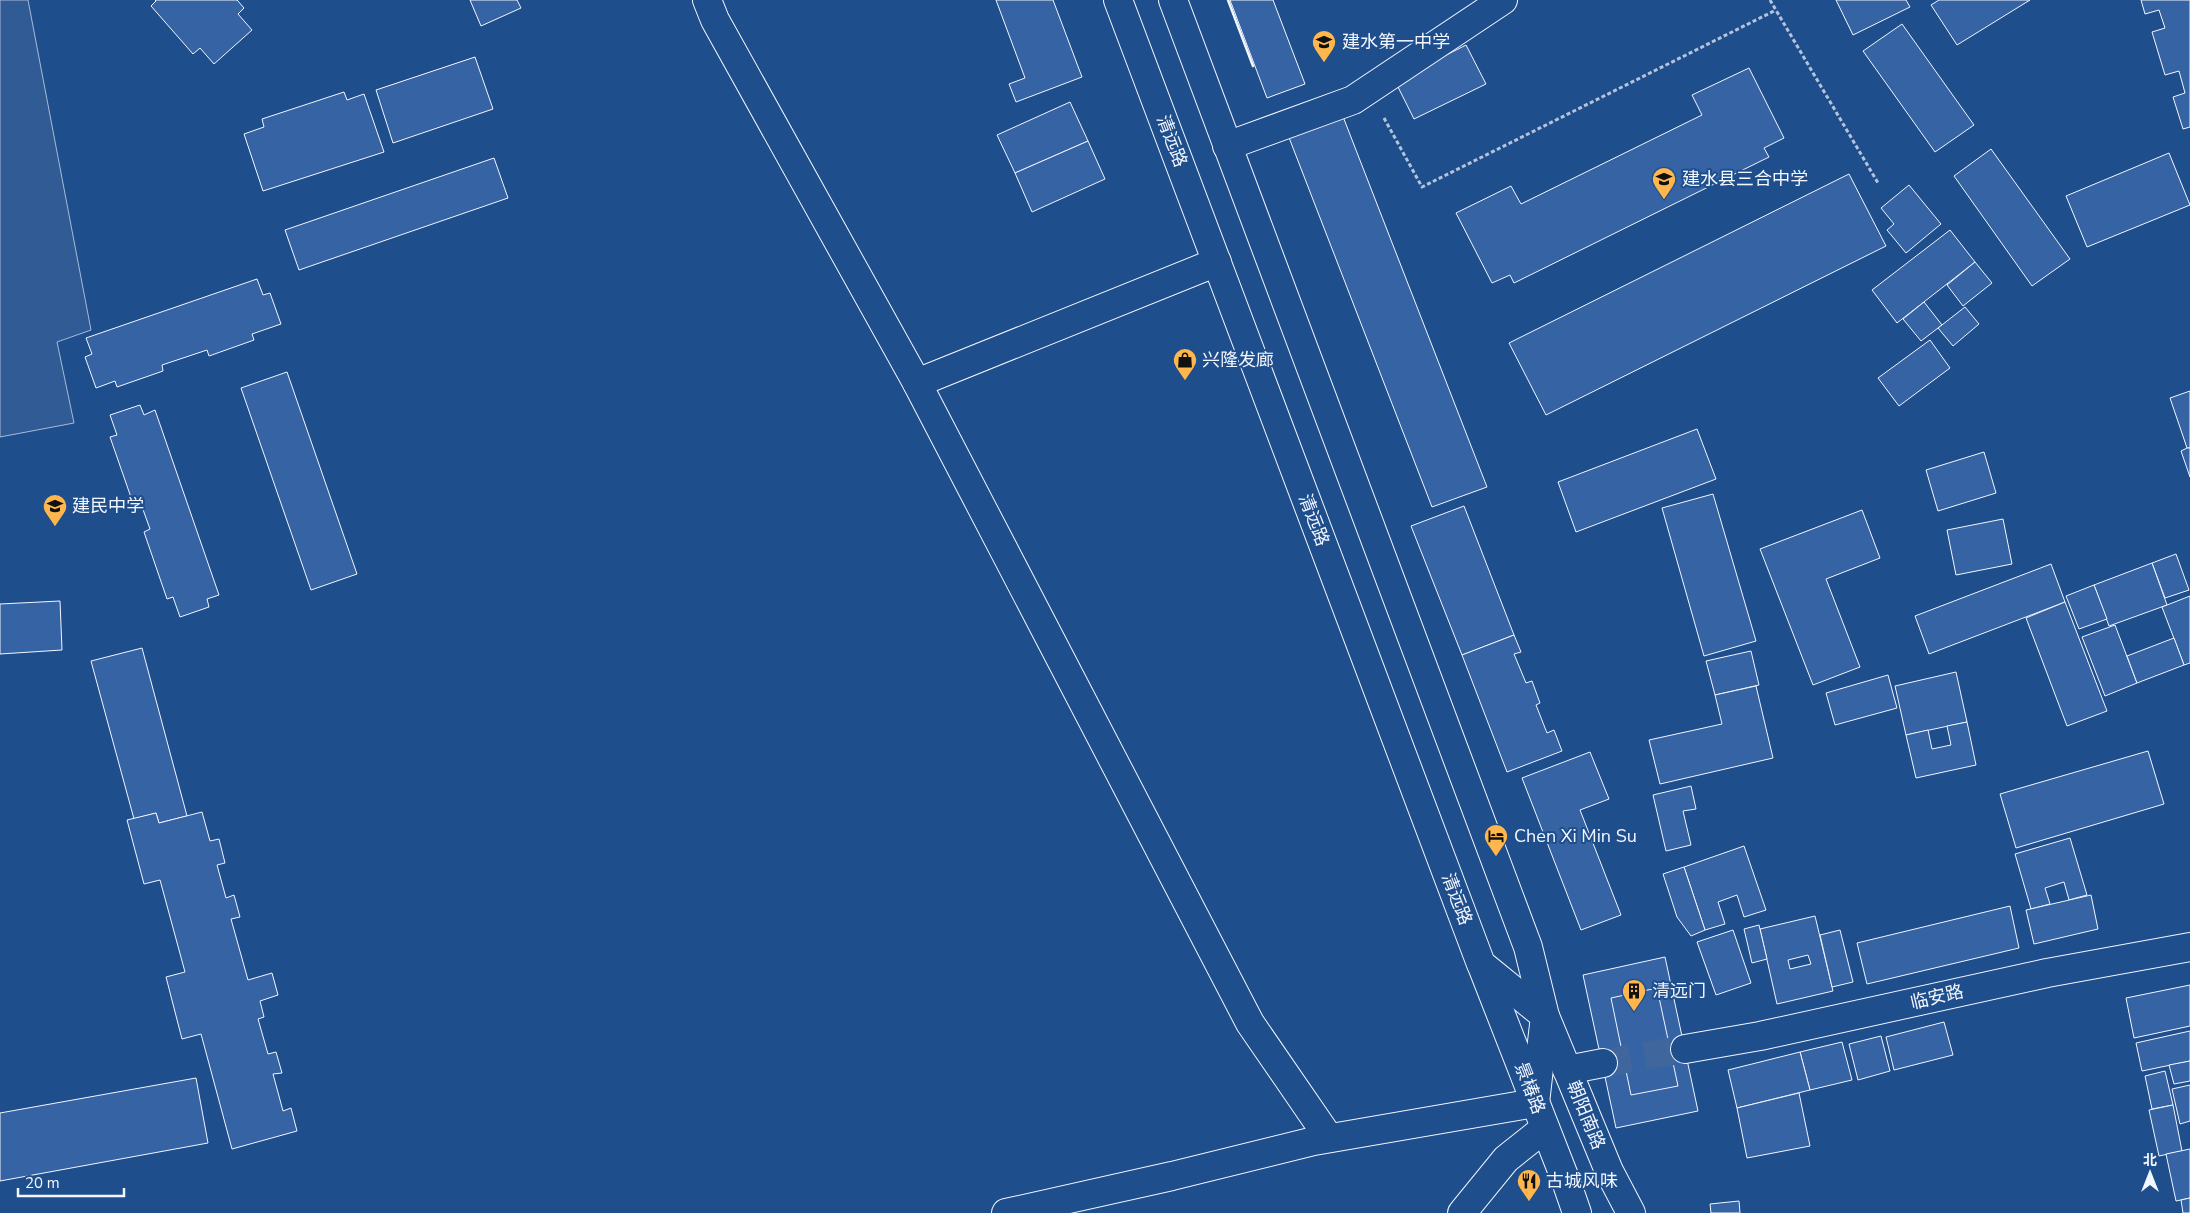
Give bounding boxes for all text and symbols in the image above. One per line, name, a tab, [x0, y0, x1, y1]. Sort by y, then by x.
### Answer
school or university icon: 建水第一中学	[1311, 29, 1337, 63]
place label: 建水第一中学	[1342, 30, 1450, 54]
street label: 清远路	[1151, 111, 1193, 171]
school or university icon: 建水县三合中学	[1651, 166, 1677, 200]
place label: 建水县三合中学	[1682, 167, 1808, 191]
shop icon: 兴隆发廊	[1172, 347, 1198, 381]
place label: 兴隆发廊	[1202, 348, 1274, 372]
street label: 清远路	[1293, 490, 1335, 550]
school or university icon: 建民中学	[42, 493, 68, 527]
place label: 建民中学	[72, 494, 144, 518]
hotel icon: Chen Xi Min Su	[1483, 823, 1509, 857]
place label: Chen Xi Min Su	[1514, 824, 1637, 848]
street label: 清远路	[1436, 869, 1478, 929]
building icon: 清远门	[1621, 978, 1647, 1012]
place label: 清远门	[1652, 979, 1706, 1003]
street label: 临安路	[1908, 979, 1966, 1015]
street label: 景椿路	[1509, 1058, 1551, 1118]
street label: 朝阳南路	[1561, 1077, 1611, 1153]
north arrow	[2125, 1148, 2175, 1198]
text: 北	[2143, 1151, 2157, 1170]
scale bar	[18, 1166, 124, 1198]
restaurant icon: 古城风味	[1516, 1168, 1542, 1202]
place label: 古城风味	[1546, 1169, 1618, 1193]
text: 20 m	[25, 1173, 60, 1193]

